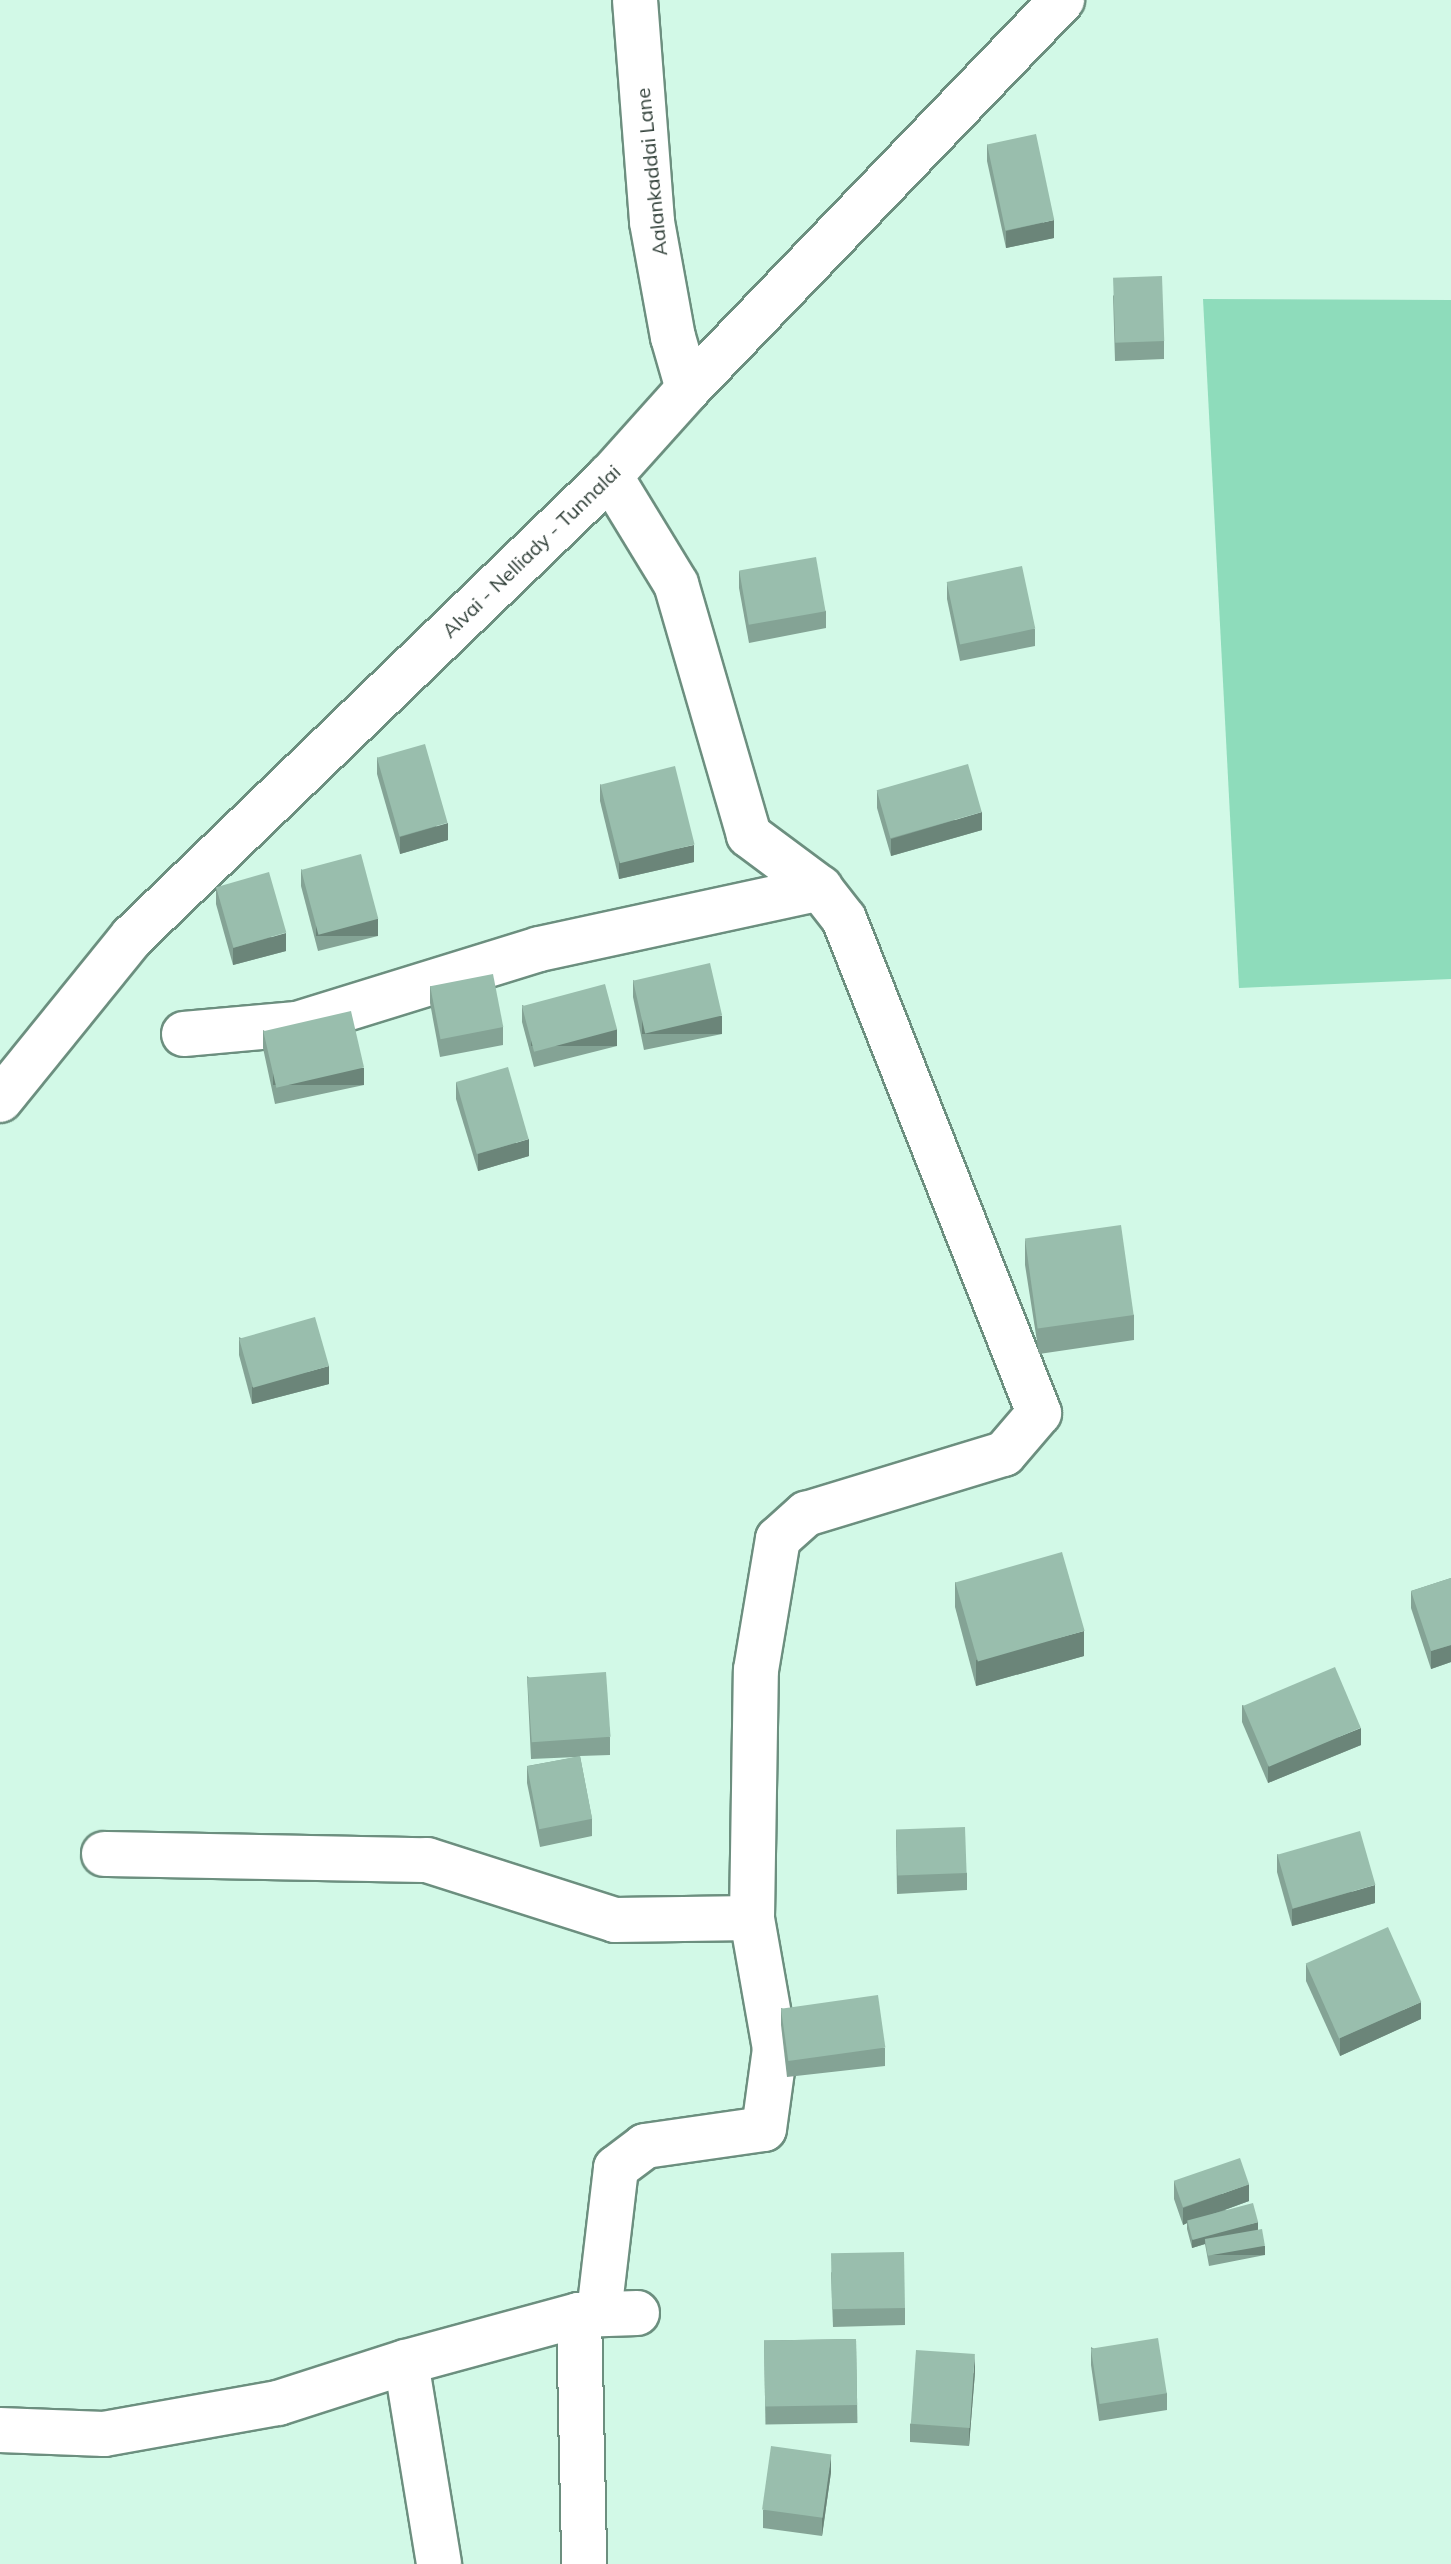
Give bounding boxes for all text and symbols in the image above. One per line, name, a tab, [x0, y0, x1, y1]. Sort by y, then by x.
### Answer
street label: Aalankaddai Lane	[630, 87, 672, 257]
street label: Alvai - Nelliady - Tunnalai	[437, 460, 625, 642]

